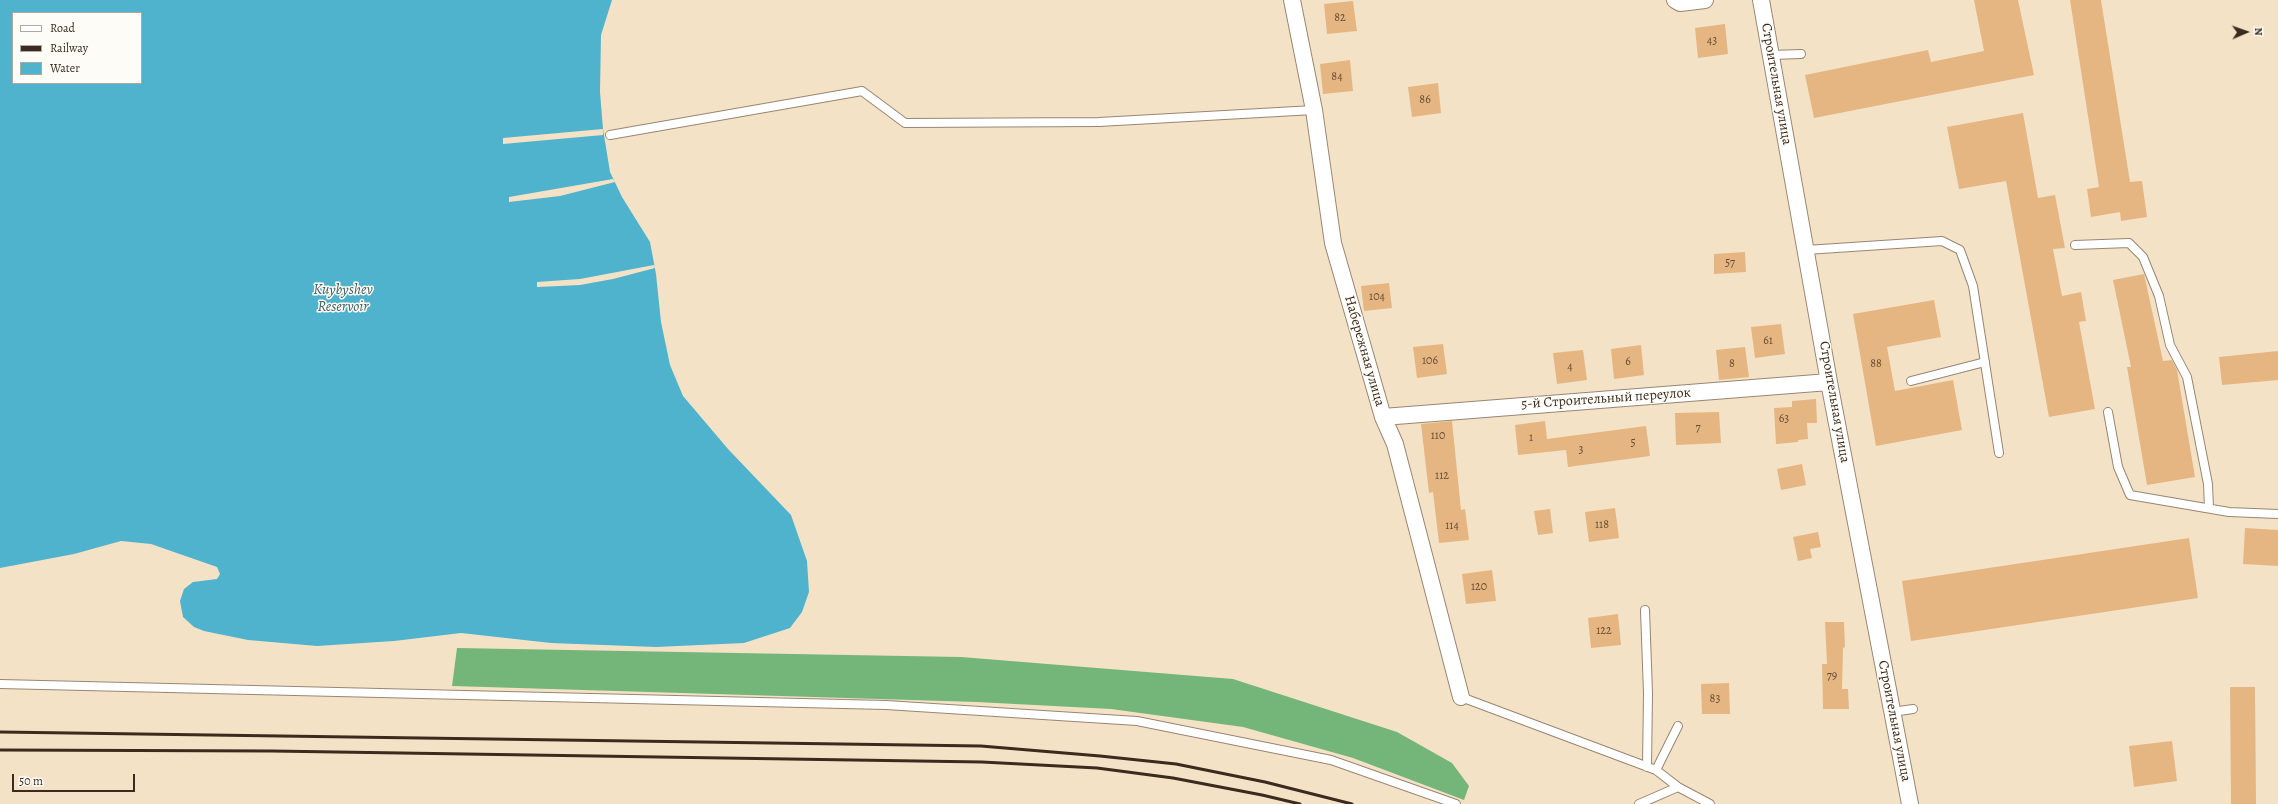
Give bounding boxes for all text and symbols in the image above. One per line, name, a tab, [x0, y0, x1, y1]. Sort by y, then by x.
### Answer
house number: 82	[1334, 11, 1346, 25]
legend	[12, 12, 142, 84]
north arrow	[2226, 12, 2266, 52]
text: Road	[50, 20, 75, 36]
street label: Строительная улица	[1757, 22, 1795, 146]
text: N	[2251, 27, 2266, 36]
house number: 43	[1707, 34, 1717, 48]
text: Railway	[50, 40, 88, 56]
text: Water	[50, 60, 80, 76]
house number: 84	[1331, 70, 1343, 84]
house number: 86	[1419, 93, 1431, 107]
house number: 57	[1725, 256, 1735, 270]
water label: Kuybyshev Reservoir	[313, 281, 373, 316]
house number: 104	[1369, 290, 1385, 304]
street label: Набережная улица	[1340, 294, 1388, 408]
house number: 61	[1763, 334, 1773, 348]
street label: Строительная улица	[1815, 340, 1853, 464]
house number: 106	[1422, 354, 1438, 368]
house number: 6	[1625, 355, 1631, 369]
house number: 8	[1729, 357, 1735, 371]
house number: 88	[1870, 357, 1882, 371]
house number: 4	[1567, 360, 1573, 374]
street label: 5-й Строительный переулок	[1521, 385, 1691, 413]
house number: 63	[1779, 412, 1789, 426]
house number: 7	[1695, 421, 1701, 435]
house number: 110	[1431, 429, 1445, 443]
house number: 1	[1529, 431, 1533, 445]
house number: 5	[1630, 436, 1636, 450]
house number: 3	[1579, 443, 1583, 457]
house number: 112	[1435, 469, 1449, 483]
house number: 118	[1595, 518, 1609, 532]
house number: 114	[1445, 519, 1459, 533]
house number: 120	[1471, 580, 1487, 594]
house number: 122	[1596, 624, 1612, 638]
street label: Строительная улица	[1874, 659, 1914, 783]
house number: 79	[1827, 669, 1837, 683]
house number: 83	[1710, 692, 1720, 706]
scale bar	[14, 766, 137, 792]
text: 50 m	[19, 773, 43, 789]

